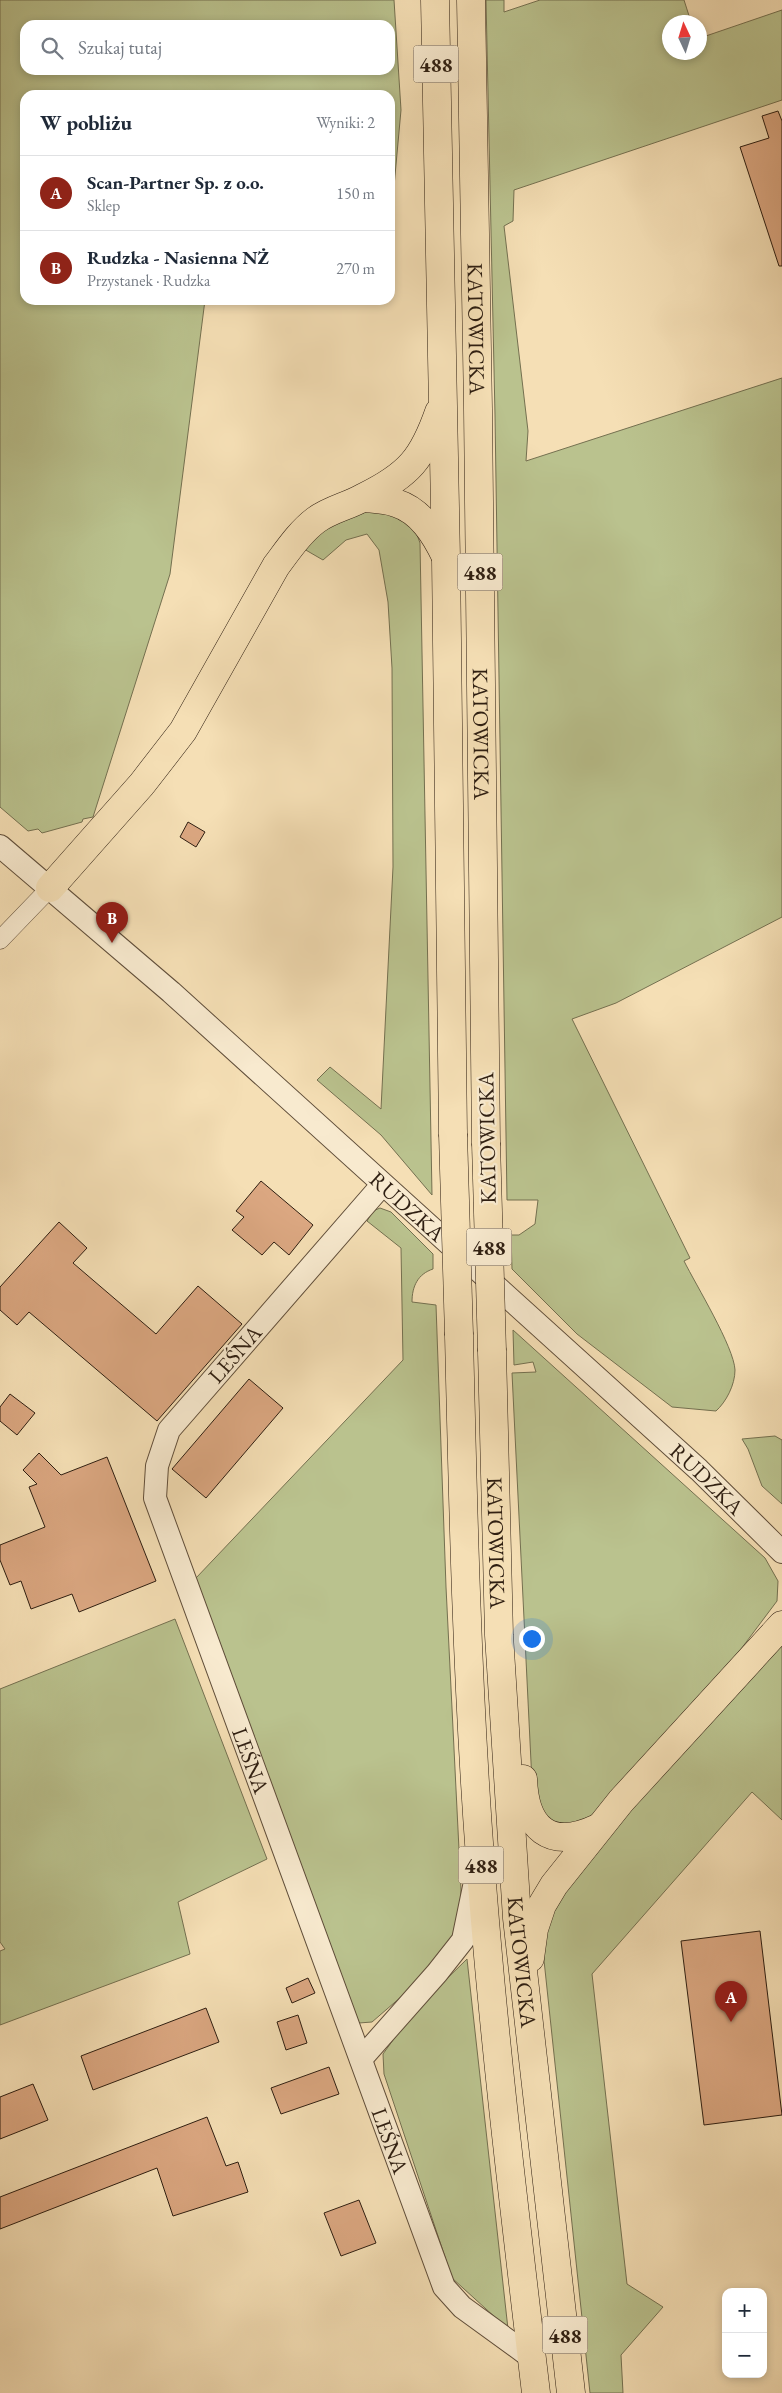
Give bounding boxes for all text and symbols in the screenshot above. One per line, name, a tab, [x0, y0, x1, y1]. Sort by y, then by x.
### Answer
north arrow	[662, 15, 707, 60]
search box	[20, 20, 395, 75]
icon: search	[38, 34, 66, 62]
text: Szukaj tutaj	[78, 35, 162, 60]
road number: 488	[414, 46, 458, 82]
text: W pobliżu	[40, 109, 132, 136]
text: Wyniki: 2	[316, 112, 375, 133]
text: Scan-Partner Sp. z o.o.	[87, 170, 264, 195]
text: A	[50, 183, 62, 204]
text: 150 m	[336, 183, 375, 204]
text: Sklep	[87, 195, 120, 216]
text: Rudzka - Nasienna NŻ	[87, 245, 269, 270]
text: B	[51, 258, 61, 279]
text: 270 m	[336, 258, 375, 279]
street label: KATOWICKA	[461, 263, 492, 396]
text: Przystanek · Rudzka	[87, 270, 210, 291]
road number: 488	[458, 554, 502, 590]
street label: KATOWICKA	[466, 668, 497, 801]
pin: B	[96, 902, 128, 943]
street label: KATOWICKA	[471, 1071, 503, 1204]
street label: RUDZKA	[364, 1165, 452, 1248]
road number: 488	[466, 1228, 512, 1266]
street label: LEŚNA	[202, 1318, 269, 1389]
street label: RUDZKA	[664, 1436, 751, 1522]
street label: KATOWICKA	[481, 1477, 513, 1610]
your location	[519, 1626, 545, 1652]
street label: LEŚNA	[226, 1723, 277, 1798]
road number: 488	[458, 1846, 504, 1884]
street label: KATOWICKA	[501, 1895, 544, 2030]
pin: A	[715, 1981, 747, 2022]
street label: LEŚNA	[365, 2104, 416, 2178]
map controls	[722, 2288, 767, 2378]
button: +	[722, 2288, 767, 2333]
road number: 488	[542, 2316, 588, 2354]
button: −	[722, 2333, 767, 2378]

